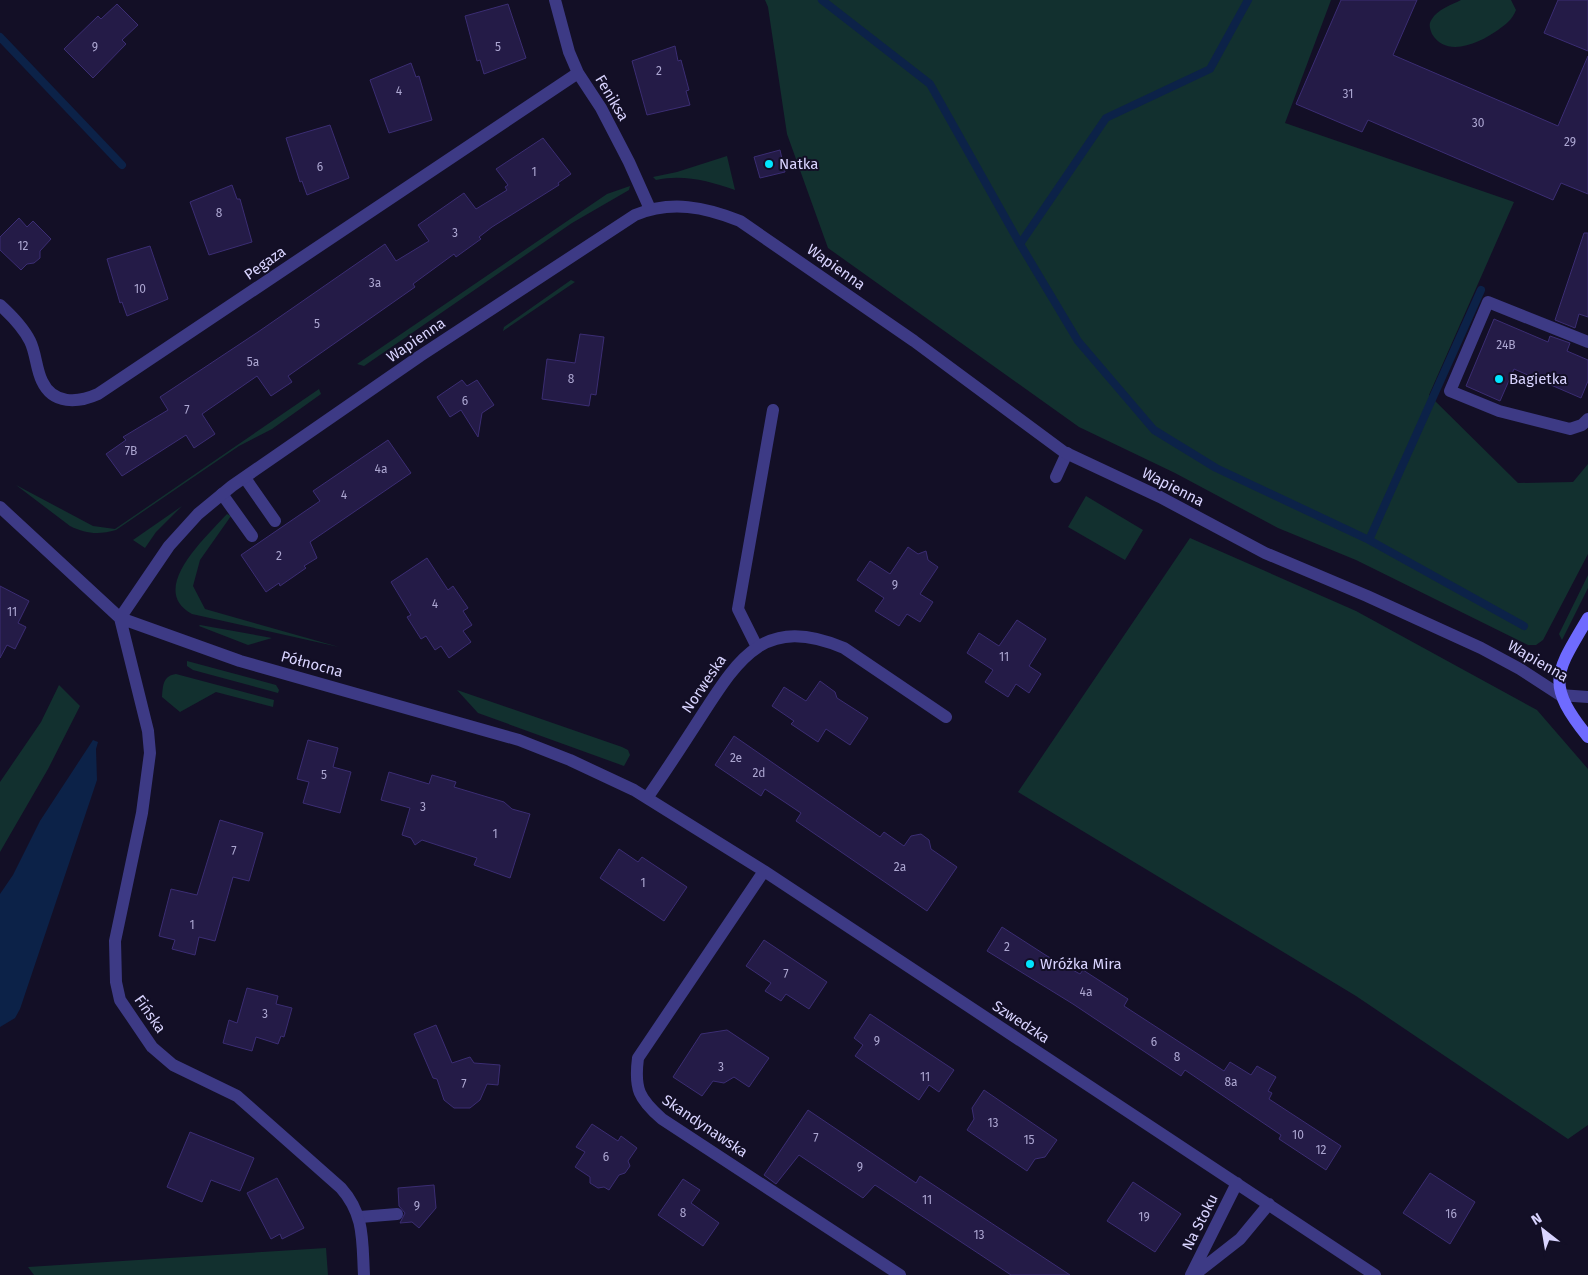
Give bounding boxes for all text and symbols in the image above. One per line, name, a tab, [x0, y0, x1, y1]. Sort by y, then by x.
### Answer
house number: 9	[92, 40, 98, 54]
house number: 5	[495, 40, 501, 54]
house number: 2	[656, 64, 662, 78]
street label: Feniksa	[591, 72, 633, 124]
house number: 4	[396, 84, 403, 98]
house number: 31	[1343, 87, 1353, 101]
house number: 30	[1472, 116, 1485, 130]
house number: 29	[1564, 135, 1576, 149]
place label: Natka	[779, 155, 818, 173]
marker: Natka	[763, 158, 775, 170]
house number: 6	[317, 160, 323, 174]
house number: 1	[531, 165, 537, 179]
house number: 8	[216, 206, 223, 220]
house number: 3	[452, 226, 458, 240]
house number: 12	[17, 239, 29, 253]
street label: Wapienna	[803, 240, 869, 294]
street label: Pegaza	[241, 242, 289, 284]
house number: 3a	[369, 276, 381, 290]
house number: 10	[134, 282, 146, 296]
street label: Wapienna	[383, 314, 449, 366]
house number: 5	[314, 317, 320, 331]
house number: 24B	[1496, 338, 1516, 352]
house number: 5a	[247, 355, 259, 369]
place label: Bagietka	[1509, 370, 1567, 388]
house number: 8	[568, 372, 575, 386]
marker: Bagietka	[1493, 373, 1505, 385]
house number: 6	[462, 394, 468, 408]
house number: 7	[184, 403, 190, 417]
house number: 7B	[125, 444, 137, 458]
house number: 4a	[375, 462, 387, 476]
street label: Wapienna	[1139, 464, 1207, 510]
house number: 4	[341, 488, 348, 502]
house number: 2	[276, 549, 282, 563]
house number: 9	[892, 578, 898, 592]
house number: 4	[432, 597, 439, 611]
house number: 11	[7, 605, 17, 619]
street label: Wapienna	[1504, 636, 1572, 686]
street label: Północna	[279, 647, 345, 681]
house number: 11	[999, 650, 1009, 664]
street label: Norweska	[678, 651, 730, 717]
house number: 2e	[730, 751, 742, 765]
house number: 2d	[753, 766, 765, 780]
house number: 5	[321, 768, 327, 782]
house number: 3	[420, 800, 426, 814]
house number: 1	[492, 827, 498, 841]
house number: 7	[231, 844, 237, 858]
house number: 2a	[894, 860, 906, 874]
house number: 1	[640, 876, 646, 890]
house number: 1	[189, 918, 195, 932]
house number: 2	[1004, 940, 1010, 954]
place label: Wróżka Mira	[1040, 955, 1122, 973]
marker: Wróżka Mira	[1024, 958, 1036, 970]
house number: 7	[783, 967, 789, 981]
house number: 4a	[1080, 985, 1092, 999]
street label: Fińska	[130, 991, 170, 1037]
street label: Szwedzka	[989, 997, 1053, 1047]
house number: 3	[262, 1007, 268, 1021]
house number: 9	[874, 1034, 880, 1048]
house number: 6	[1151, 1035, 1157, 1049]
house number: 8	[1174, 1050, 1181, 1064]
house number: 3	[718, 1060, 724, 1074]
house number: 11	[920, 1070, 930, 1084]
house number: 8a	[1224, 1075, 1238, 1089]
house number: 7	[461, 1077, 467, 1091]
street label: Skandynawska	[659, 1091, 751, 1161]
house number: 13	[987, 1116, 999, 1130]
house number: 10	[1292, 1128, 1304, 1142]
house number: 7	[813, 1131, 819, 1145]
house number: 15	[1023, 1133, 1035, 1147]
house number: 12	[1315, 1143, 1327, 1157]
house number: 6	[603, 1150, 609, 1164]
house number: 9	[857, 1160, 863, 1174]
street label: Na Stoku	[1178, 1191, 1222, 1253]
house number: 11	[922, 1193, 932, 1207]
house number: 9	[414, 1199, 420, 1213]
north arrow	[1518, 1205, 1568, 1255]
house number: 8	[680, 1206, 687, 1220]
house number: 16	[1445, 1207, 1457, 1221]
house number: 19	[1138, 1210, 1150, 1224]
text: N	[1528, 1210, 1545, 1229]
house number: 13	[973, 1228, 985, 1242]

